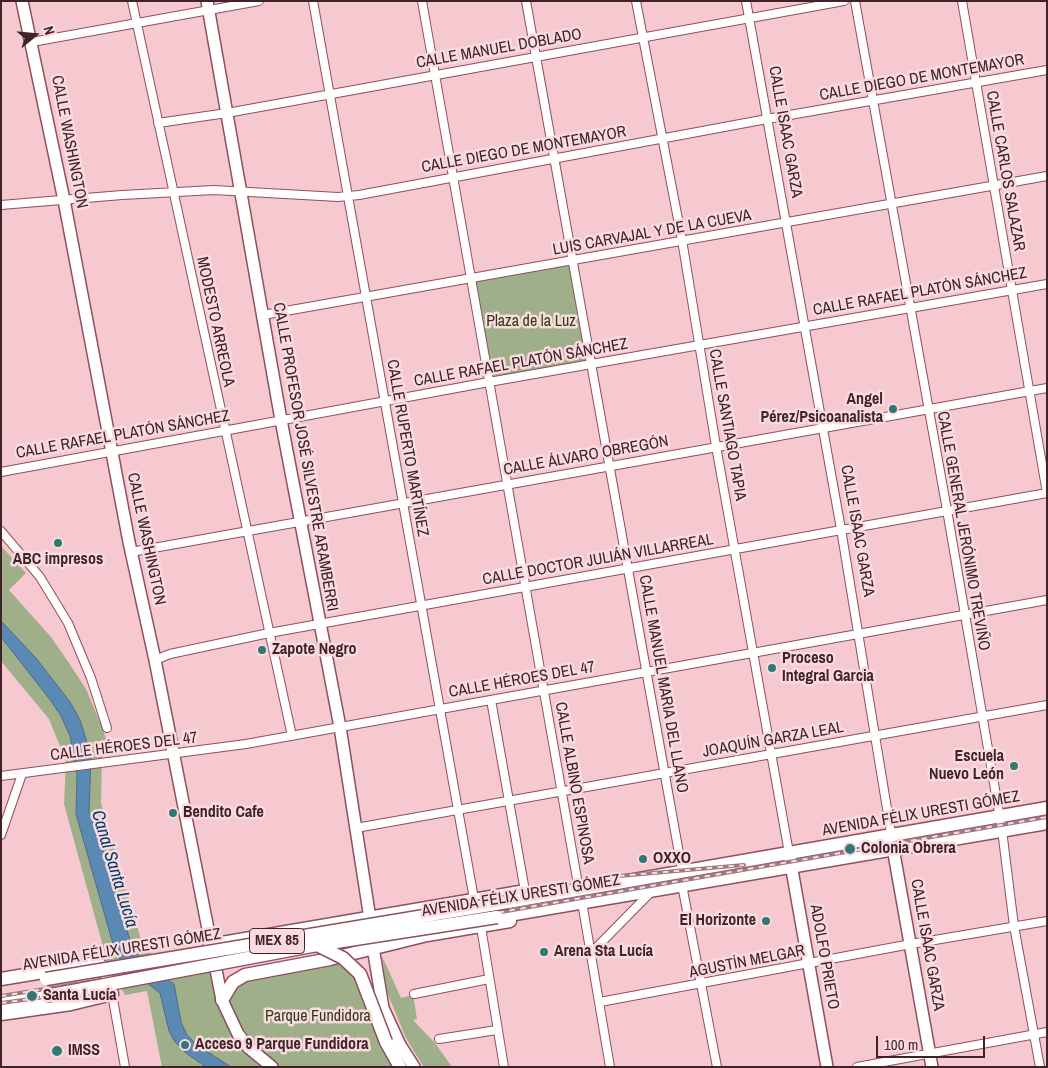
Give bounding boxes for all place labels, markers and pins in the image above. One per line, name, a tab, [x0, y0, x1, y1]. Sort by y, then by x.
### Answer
place label: Angel Pérez/Psicoanalista	[760, 390, 883, 428]
marker: Angel Pérez/Psicoanalista	[887, 403, 899, 415]
marker: ABC impresos	[52, 537, 64, 549]
place label: ABC impresos	[13, 550, 103, 570]
place label: Zapote Negro	[272, 640, 357, 660]
marker: Zapote Negro	[256, 644, 268, 656]
place label: Proceso Integral Garcia	[782, 649, 874, 687]
marker: Proceso Integral Garcia	[766, 662, 778, 674]
place label: Escuela Nuevo León	[929, 747, 1004, 785]
marker: Escuela Nuevo León	[1008, 760, 1020, 772]
place label: Bendito Cafe	[183, 803, 264, 823]
marker: Bendito Cafe	[167, 807, 179, 819]
place label: Colonia Obrera	[861, 839, 956, 859]
marker: Colonia Obrera	[843, 842, 857, 856]
place label: OXXO	[653, 849, 691, 869]
marker: OXXO	[637, 853, 649, 865]
place label: El Horizonte	[679, 911, 756, 931]
marker: El Horizonte	[760, 915, 772, 927]
place label: Arena Sta Lucía	[554, 942, 653, 962]
marker: Arena Sta Lucía	[538, 946, 550, 958]
place label: Santa Lucía	[43, 986, 117, 1006]
marker: Santa Lucía	[25, 989, 39, 1003]
place label: Acceso 9 Parque Fundidora	[195, 1035, 369, 1055]
marker: Acceso 9 Parque Fundidora	[179, 1039, 191, 1051]
place label: IMSS	[68, 1041, 100, 1061]
marker: IMSS	[50, 1044, 64, 1058]

